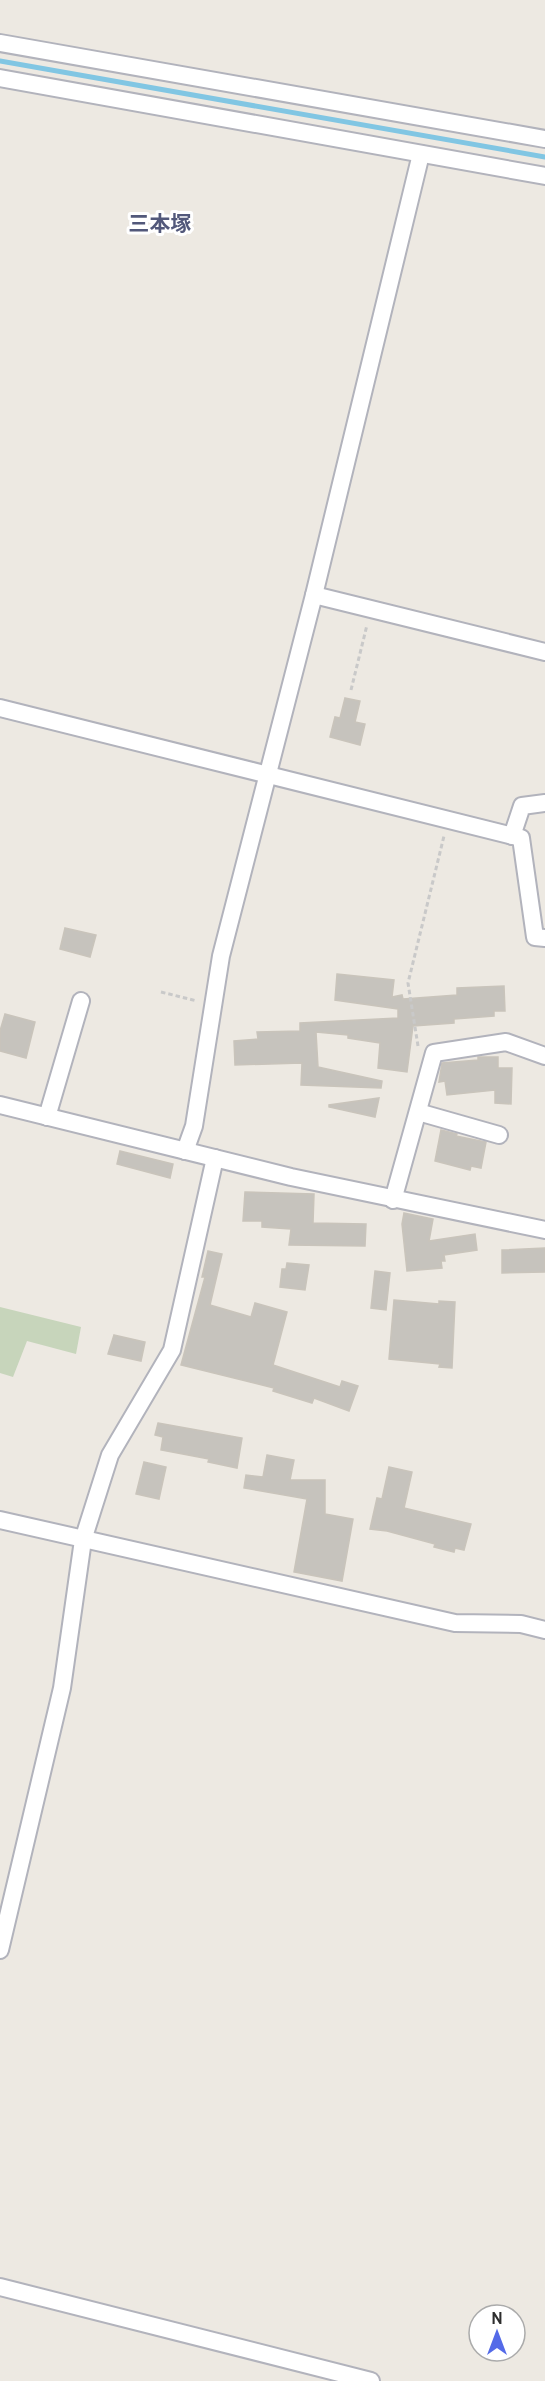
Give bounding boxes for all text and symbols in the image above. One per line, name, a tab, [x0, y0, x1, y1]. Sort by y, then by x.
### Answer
district label: 三本塚	[129, 212, 192, 239]
north arrow	[467, 2303, 527, 2363]
text: N	[491, 2310, 503, 2330]

